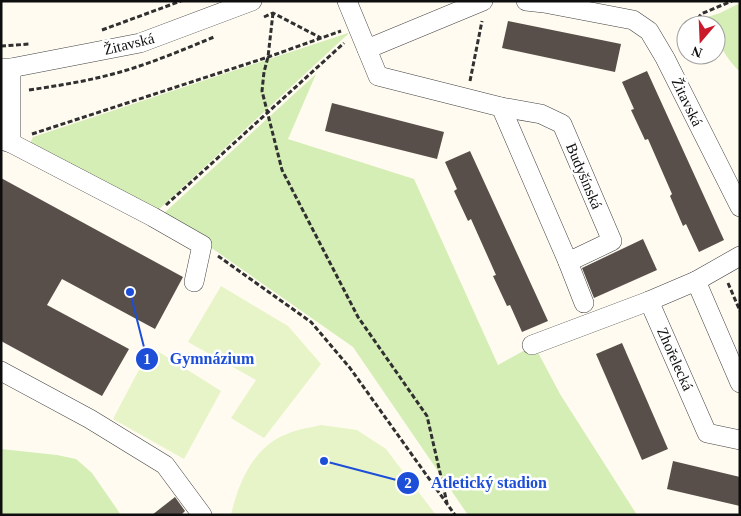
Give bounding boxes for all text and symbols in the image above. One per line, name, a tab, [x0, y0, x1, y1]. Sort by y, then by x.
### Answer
north arrow	[676, 15, 726, 65]
street label: Žitavská	[102, 30, 156, 58]
text: N	[690, 43, 704, 61]
street label: Žitavská	[668, 75, 706, 129]
street label: Budyšínská	[563, 141, 605, 212]
street label: Zhořelecká	[654, 325, 696, 393]
callout: Gymnázium	[135, 343, 264, 374]
text: Gymnázium	[170, 350, 255, 368]
text: 1	[143, 351, 151, 367]
callout: Atletický stadion	[396, 467, 557, 498]
text: Atletický stadion	[431, 474, 547, 492]
text: 2	[404, 475, 412, 491]

